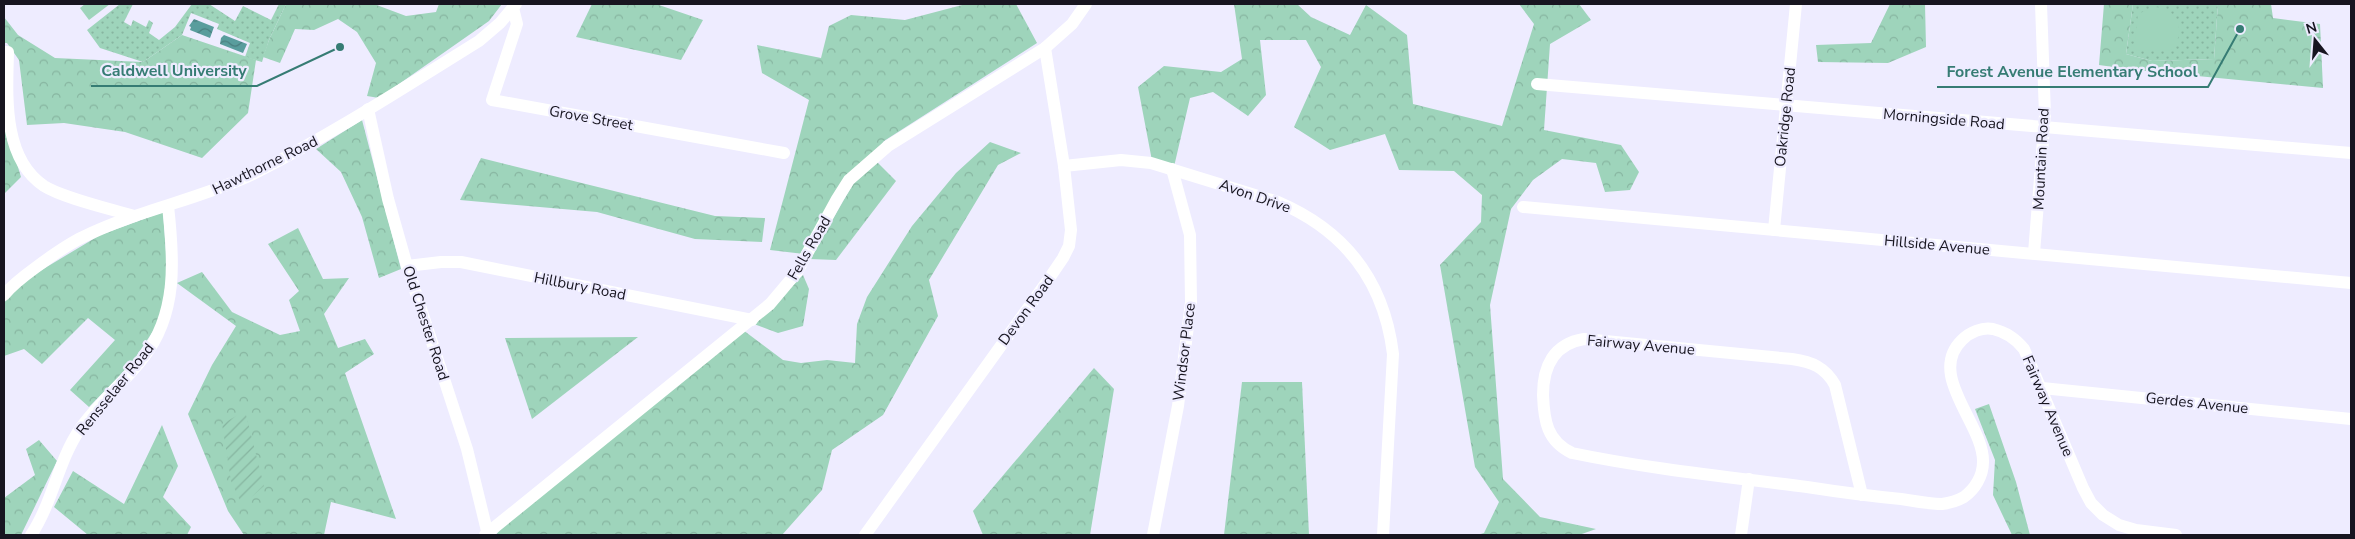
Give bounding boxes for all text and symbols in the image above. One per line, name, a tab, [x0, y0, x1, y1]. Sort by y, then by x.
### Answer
north arrow	[2290, 15, 2340, 65]
text: N	[2304, 17, 2319, 39]
callout: Caldwell University	[91, 55, 257, 86]
callout: Forest Avenue Elementary School	[1937, 56, 2208, 87]
text: Caldwell University	[101, 60, 247, 82]
text: Forest Avenue Elementary School	[1946, 61, 2198, 83]
street label: Oakridge Road	[1770, 66, 1800, 168]
street label: Grove Street	[548, 101, 635, 135]
street label: Morningside Road	[1882, 104, 2006, 134]
street label: Mountain Road	[2028, 108, 2054, 210]
street label: Hawthorne Road	[209, 131, 321, 199]
street label: Avon Drive	[1217, 174, 1293, 218]
street label: Fells Road	[783, 212, 835, 284]
street label: Hillside Avenue	[1883, 230, 1991, 260]
street label: Old Chester Road	[398, 263, 454, 383]
street label: Hillbury Road	[532, 267, 628, 305]
street label: Devon Road	[994, 271, 1058, 349]
street label: Windsor Place	[1168, 302, 1200, 402]
street label: Fairway Avenue	[1586, 330, 1696, 360]
street label: Rensselaer Road	[72, 339, 158, 439]
street label: Fairway Avenue	[2018, 352, 2078, 460]
street label: Gerdes Avenue	[2145, 388, 2249, 418]

